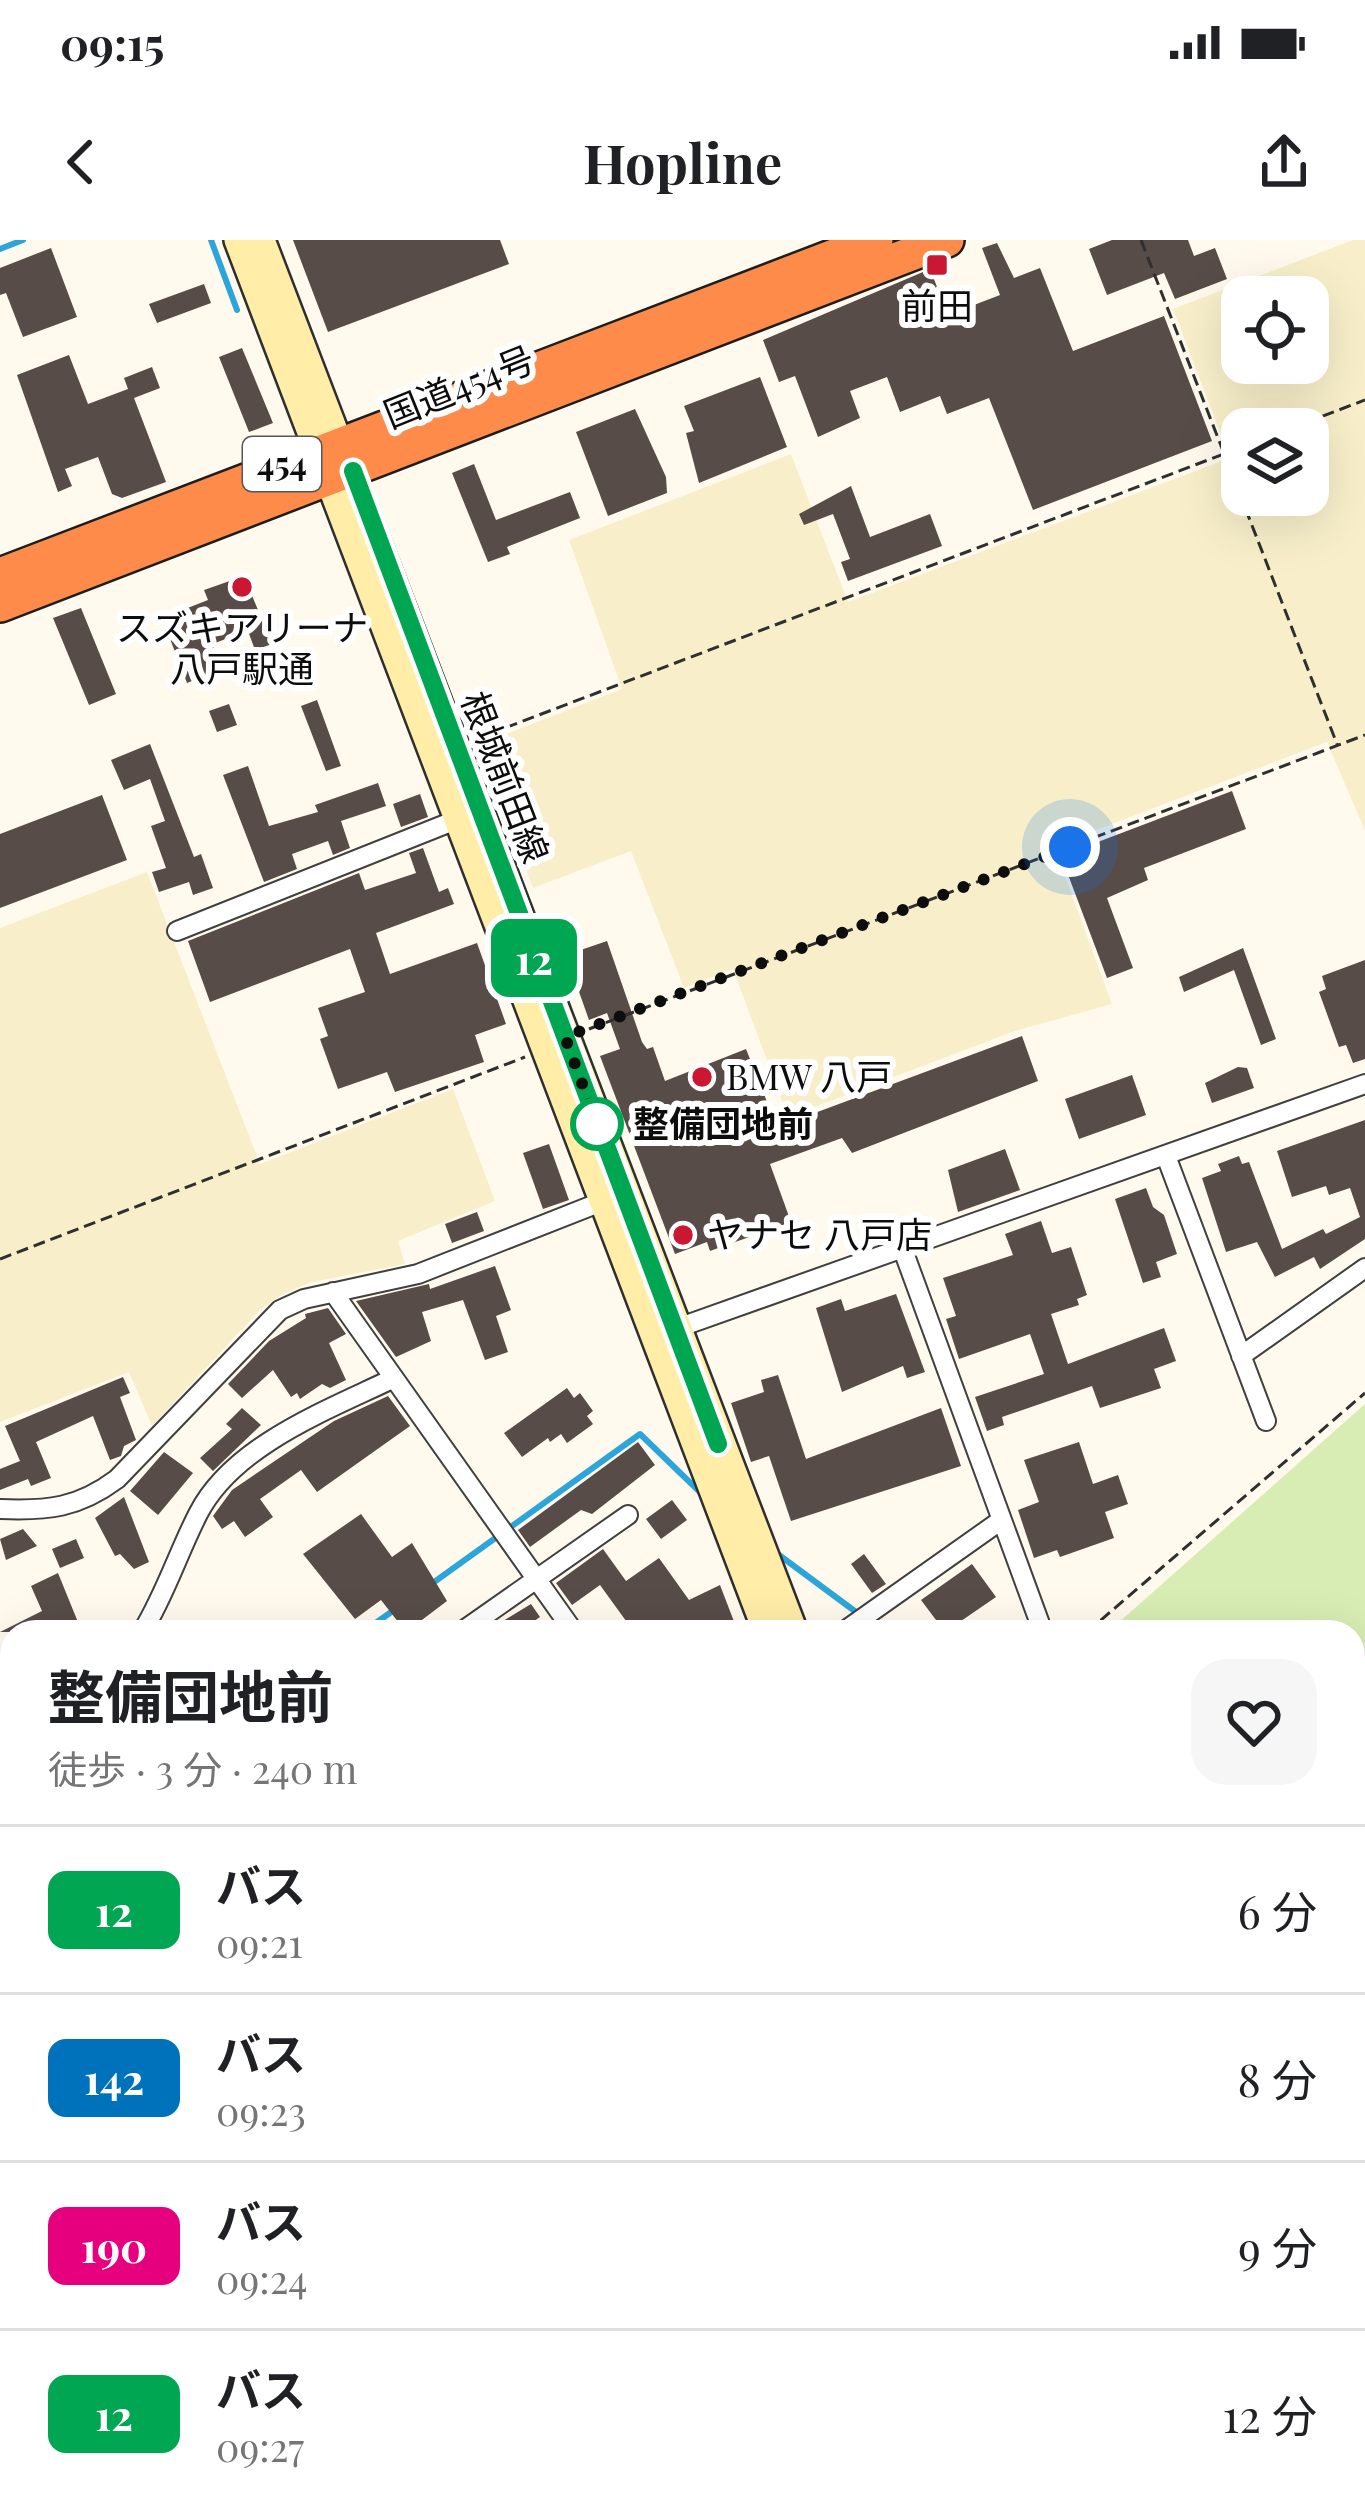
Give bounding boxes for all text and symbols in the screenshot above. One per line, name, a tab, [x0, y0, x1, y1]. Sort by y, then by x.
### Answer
text: 09:15	[60, 12, 164, 72]
text: Hopline	[583, 126, 782, 198]
icon: back	[48, 129, 114, 195]
icon: share	[1251, 129, 1317, 195]
marker: 前田	[924, 252, 950, 278]
map controls	[1221, 276, 1329, 516]
button: locate	[1221, 276, 1329, 384]
place label: 前田	[901, 280, 973, 328]
street label: 国道454号	[376, 333, 541, 437]
button: layers	[1221, 408, 1329, 516]
road number: 454	[243, 437, 321, 491]
marker: スズキアリーナ 八戸駅通	[229, 574, 255, 600]
place label: スズキアリーナ 八戸駅通	[116, 602, 368, 691]
street label: 根城前田線	[452, 684, 562, 869]
your location	[1040, 817, 1100, 877]
line badge: 12	[480, 919, 588, 997]
text: 12	[515, 930, 553, 986]
place label: BMW 八戸	[726, 1051, 892, 1099]
marker: BMW 八戸	[689, 1064, 715, 1090]
place label: 整備団地前	[633, 1098, 813, 1146]
marker: 整備団地前	[572, 1099, 622, 1149]
place label: ヤナセ 八戸店	[707, 1209, 932, 1257]
marker: ヤナセ 八戸店	[670, 1222, 696, 1248]
text: 整備団地前	[48, 1656, 333, 1732]
button: heart	[1191, 1659, 1317, 1785]
text: 徒歩 · 3 分 · 240 m	[48, 1742, 357, 1794]
text: バス	[216, 1854, 306, 1914]
text: 6 分	[1238, 1880, 1317, 1940]
text: 12	[95, 1882, 133, 1938]
text: 09:21	[216, 1916, 303, 1968]
text: バス	[216, 2022, 306, 2082]
text: 8 分	[1237, 2048, 1317, 2108]
text: 142	[84, 2050, 144, 2106]
text: 09:23	[216, 2084, 306, 2136]
text: バス	[216, 2190, 306, 2250]
text: 9 分	[1238, 2216, 1317, 2276]
text: 190	[81, 2218, 147, 2274]
text: 09:24	[216, 2252, 308, 2304]
text: バス	[216, 2358, 306, 2418]
text: 12 分	[1223, 2384, 1317, 2444]
text: 12	[95, 2386, 133, 2442]
text: 09:27	[216, 2420, 304, 2472]

